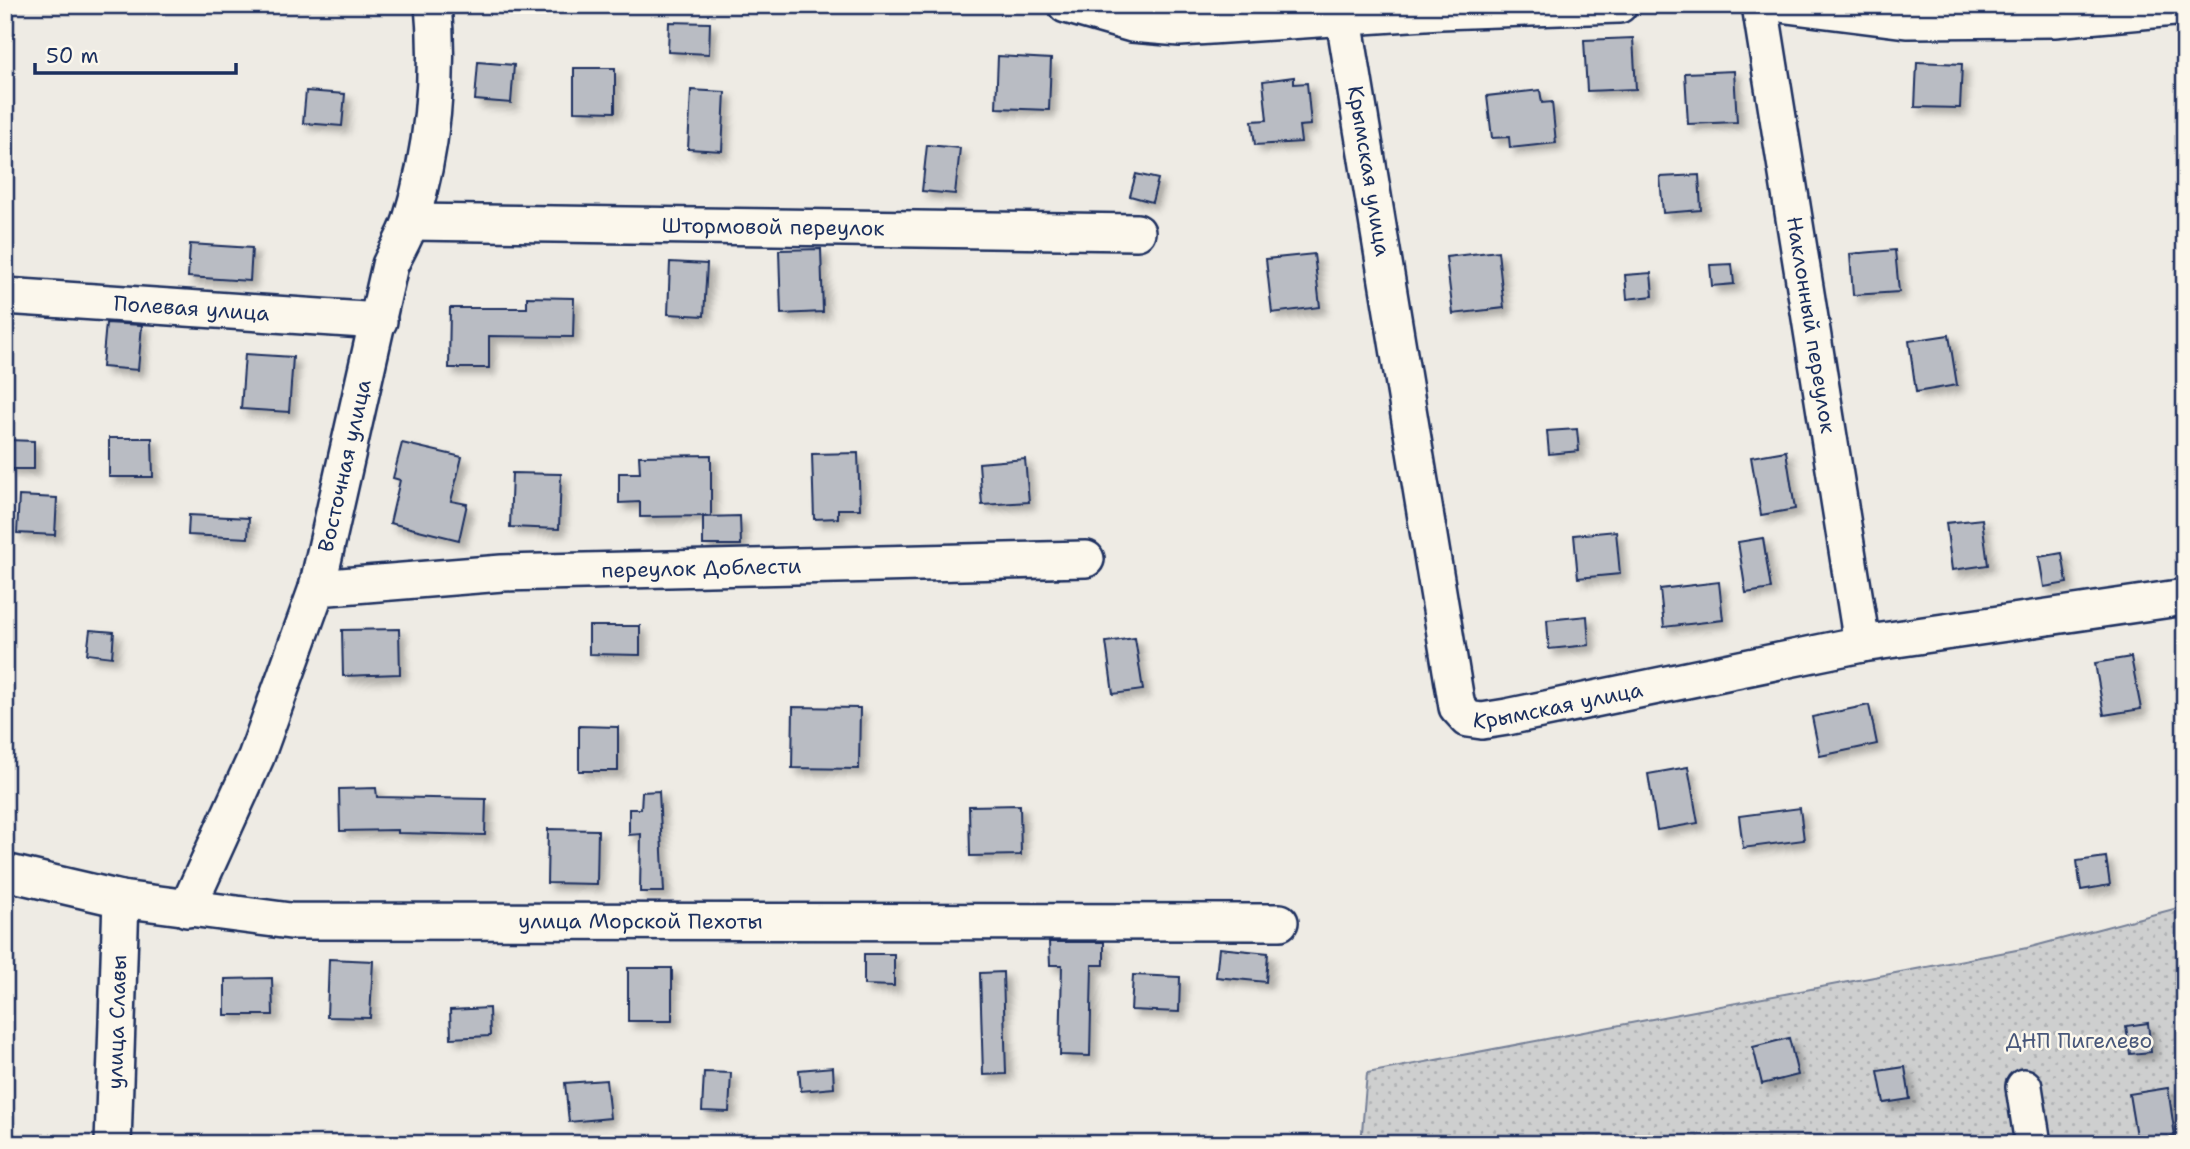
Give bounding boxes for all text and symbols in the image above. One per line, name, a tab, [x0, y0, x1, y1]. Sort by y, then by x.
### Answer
scale bar	[35, 32, 236, 76]
text: 50 m	[46, 42, 99, 70]
street label: Крымская улица	[1341, 84, 1397, 258]
street label: Штормовой переулок	[661, 211, 885, 243]
street label: Наклонный переулок	[1780, 215, 1842, 435]
street label: Полевая улица	[113, 289, 270, 328]
street label: Восточная улица	[312, 377, 378, 555]
street label: переулок Доблести	[601, 552, 802, 585]
street label: Крымская улица	[1471, 675, 1645, 736]
street label: улица Морской Пехоты	[518, 907, 763, 935]
street label: улица Славы	[101, 954, 133, 1090]
park label: ДНП Пигелево	[2006, 1027, 2152, 1055]

